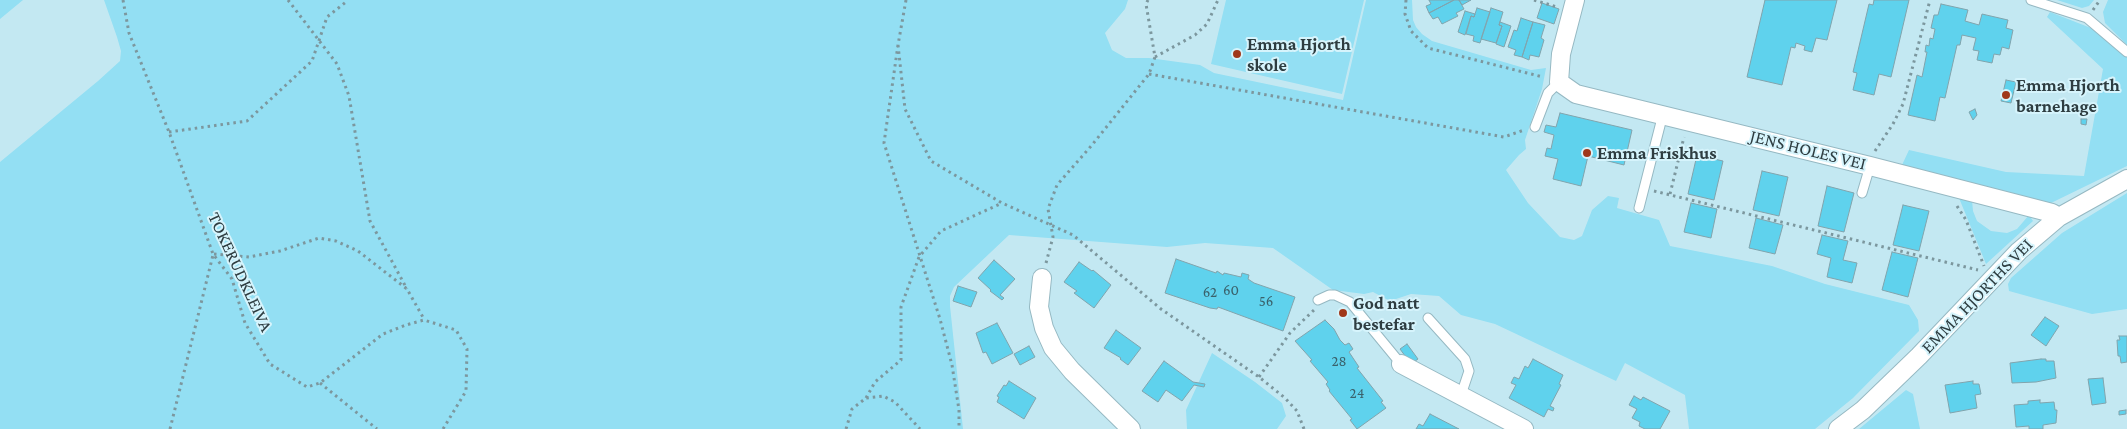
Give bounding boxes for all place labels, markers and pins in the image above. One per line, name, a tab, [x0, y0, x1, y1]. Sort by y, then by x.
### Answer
place label: Emma Hjorth skole	[1247, 33, 1351, 76]
marker: Emma Hjorth skole	[1231, 48, 1243, 60]
place label: Emma Hjorth barnehage	[2016, 74, 2120, 116]
marker: Emma Hjorth barnehage	[2000, 89, 2012, 101]
place label: Emma Friskhus	[1597, 142, 1717, 164]
marker: Emma Friskhus	[1581, 147, 1593, 159]
place label: God natt bestefar	[1353, 292, 1419, 334]
marker: God natt bestefar	[1337, 307, 1349, 319]

